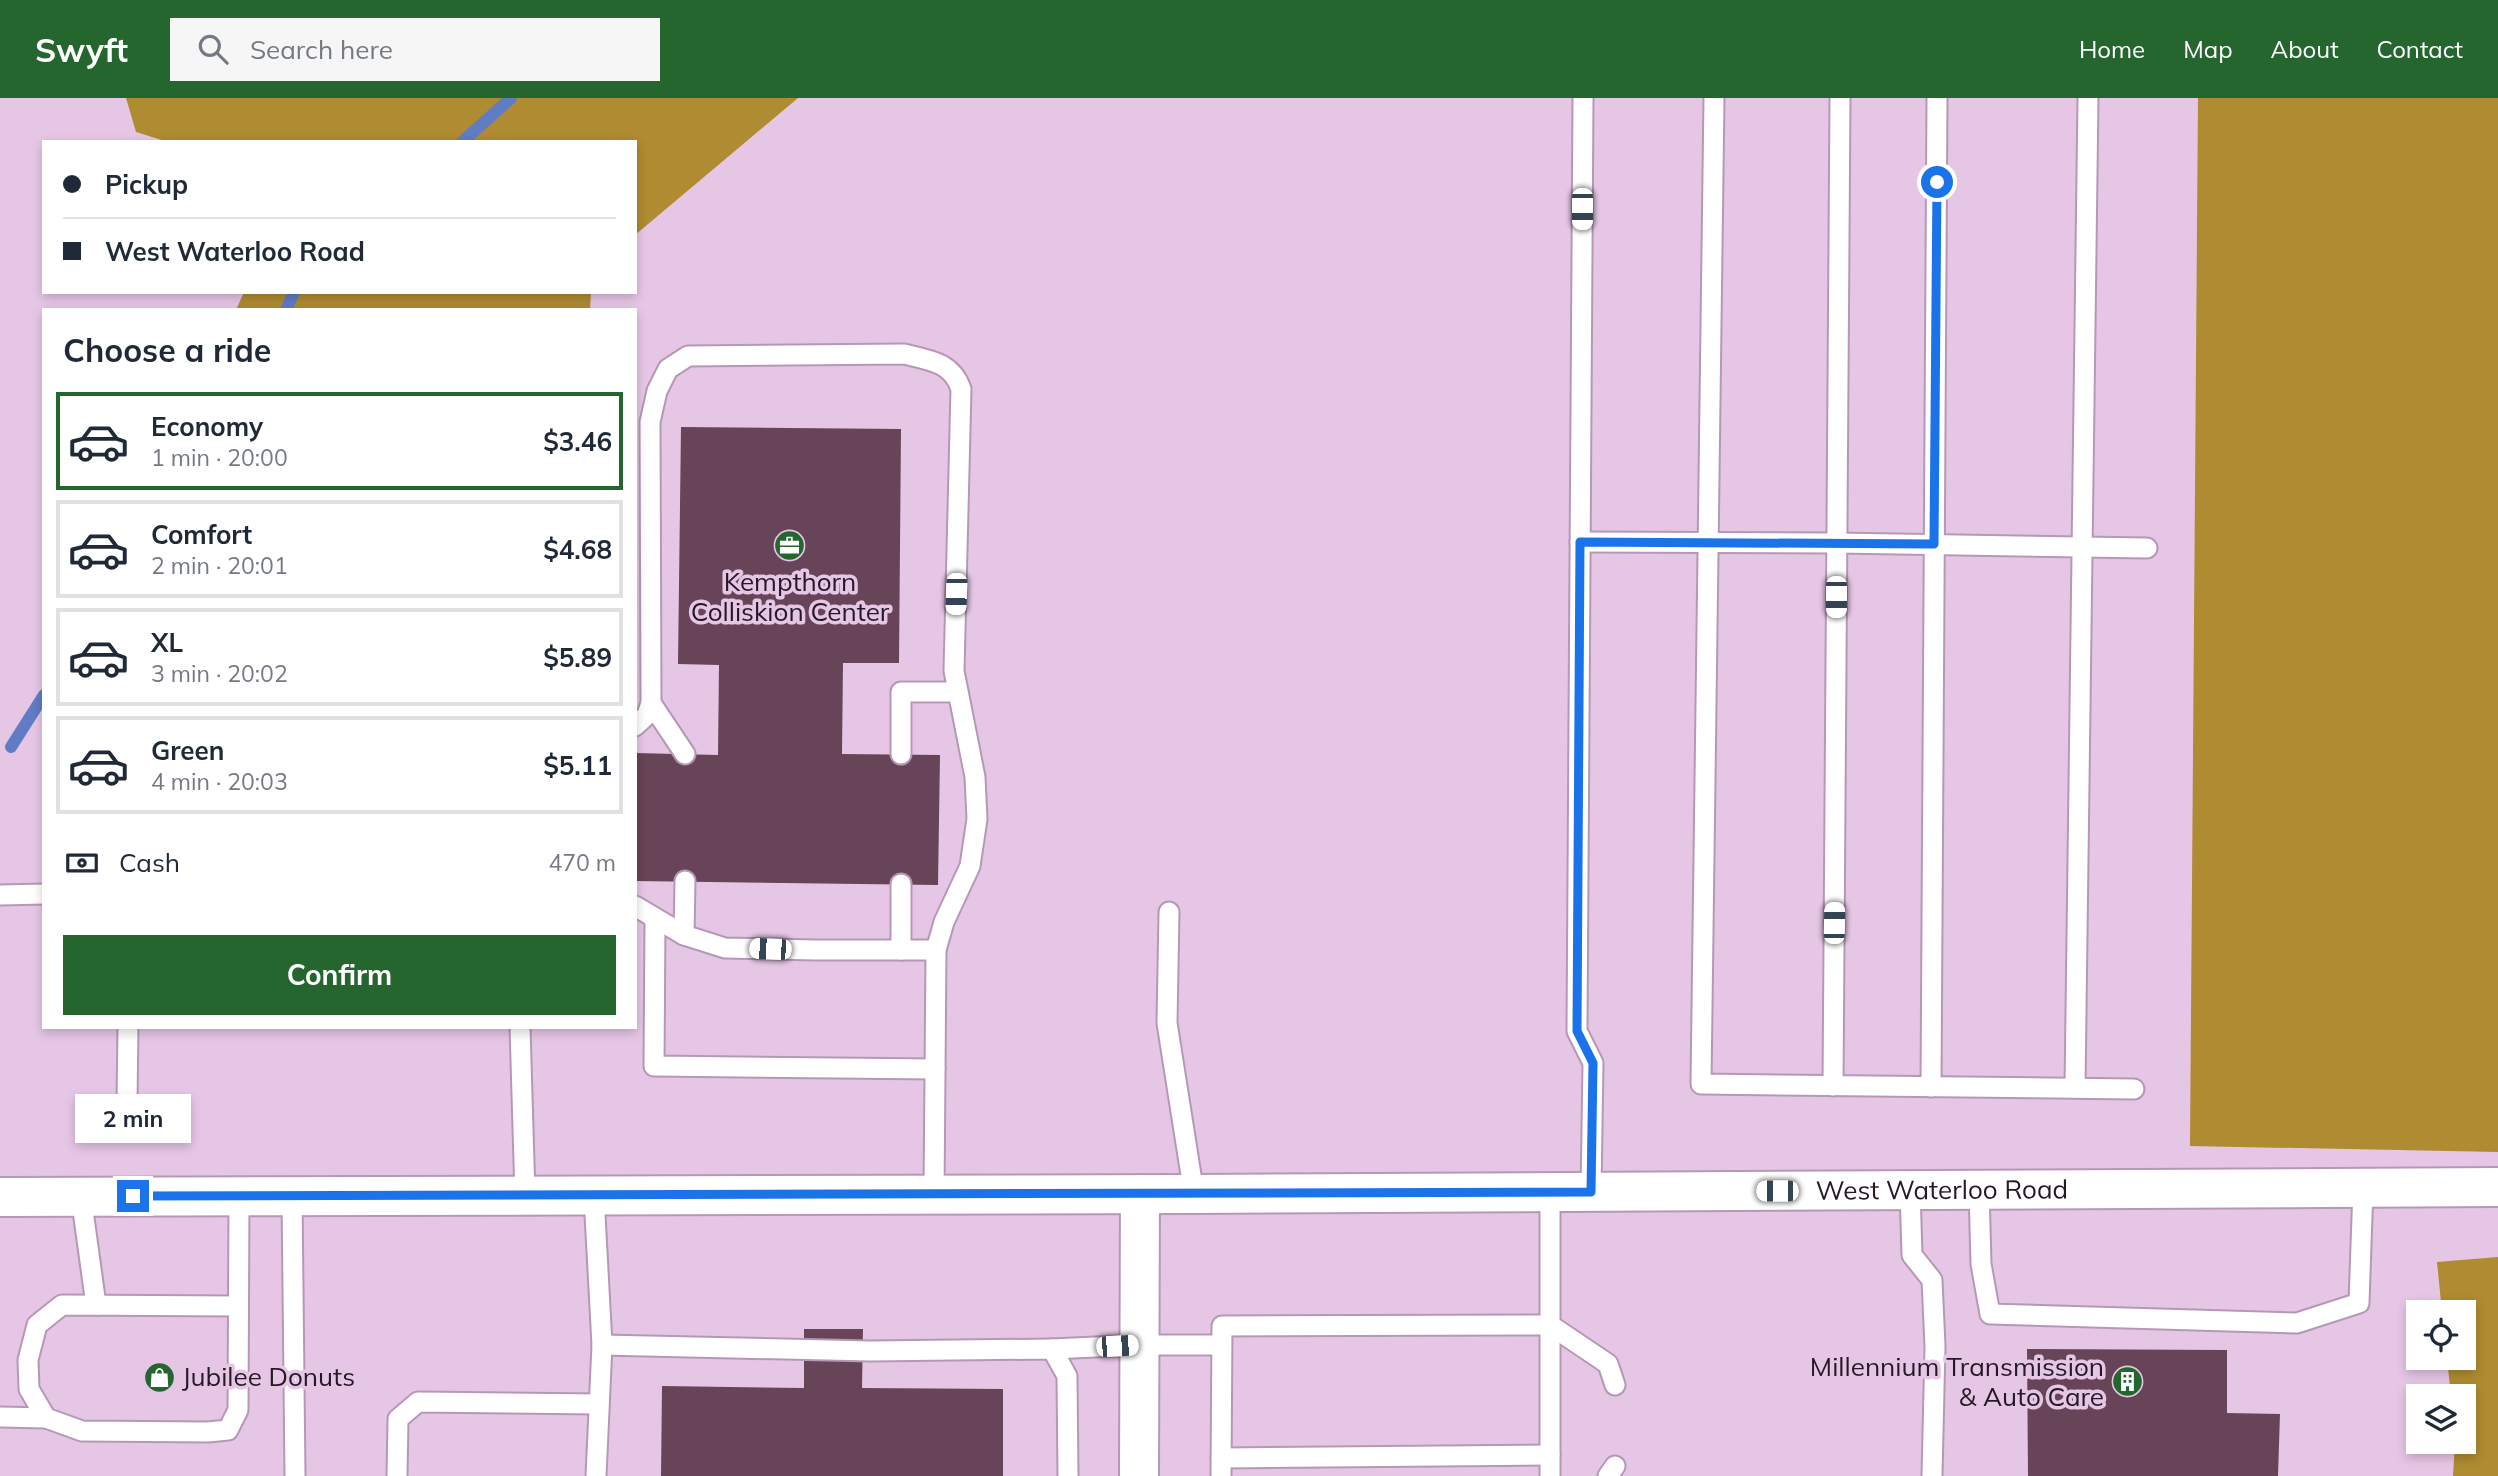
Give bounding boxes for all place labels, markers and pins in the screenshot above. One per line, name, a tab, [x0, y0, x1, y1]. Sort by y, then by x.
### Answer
office icon: Kempthorn Colliskion Center	[773, 529, 807, 563]
place label: Kempthorn Colliskion Center	[691, 565, 890, 628]
place label: Millennium Transmission & Auto Care	[1810, 1350, 2104, 1413]
shop icon: Jubilee Donuts	[142, 1360, 176, 1394]
place label: Jubilee Donuts	[182, 1360, 355, 1393]
building icon: Millennium Transmission & Auto Care	[2110, 1365, 2144, 1399]

